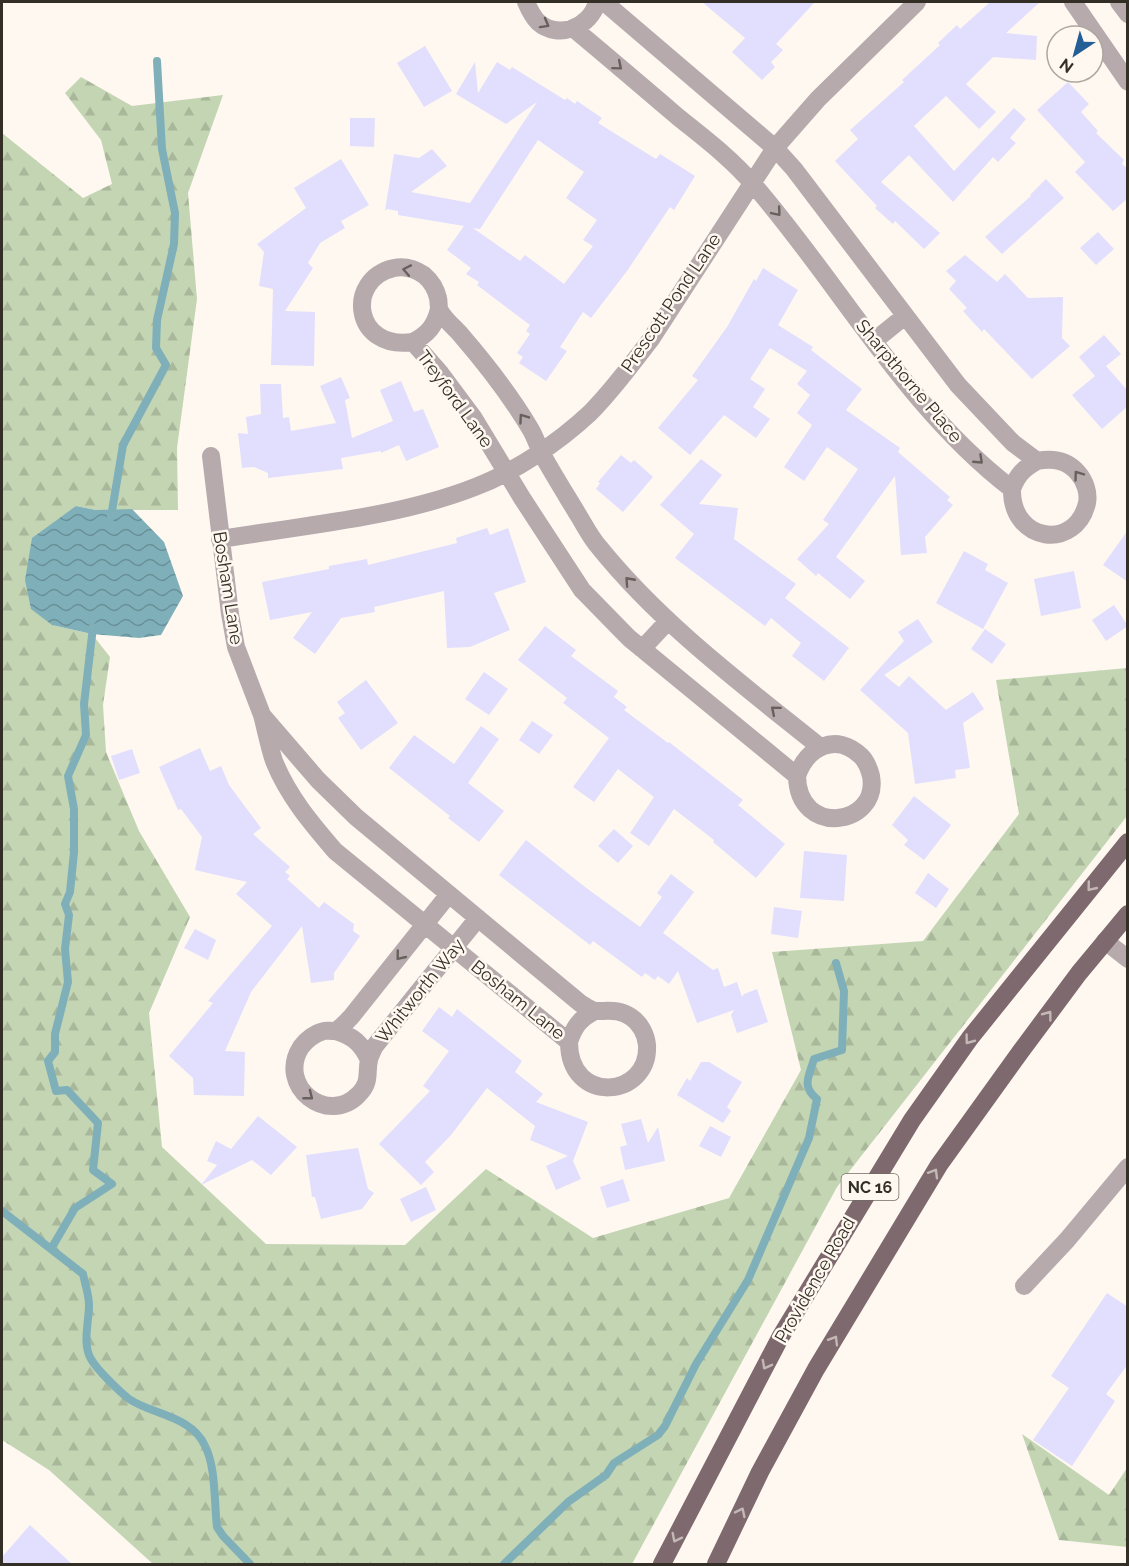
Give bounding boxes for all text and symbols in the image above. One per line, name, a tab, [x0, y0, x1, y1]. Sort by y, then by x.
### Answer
one-way arrow	[538, 17, 549, 28]
north arrow	[1045, 24, 1105, 84]
text: N	[1056, 54, 1077, 77]
one-way arrow	[611, 59, 622, 70]
one-way arrow	[770, 205, 781, 216]
street label: Prescott Pond Lane	[616, 229, 725, 376]
one-way arrow	[402, 264, 412, 276]
street label: Sharpthorne Place	[852, 315, 967, 447]
street label: Treyford Lane	[413, 346, 498, 452]
one-way arrow	[519, 414, 530, 425]
one-way arrow	[972, 453, 983, 464]
one-way arrow	[1075, 470, 1086, 481]
street label: Bosham Lane	[209, 530, 248, 646]
one-way arrow	[625, 577, 636, 588]
one-way arrow	[771, 706, 782, 717]
one-way arrow	[1087, 880, 1098, 891]
street label: Whitworth Way	[371, 934, 468, 1047]
one-way arrow	[396, 949, 407, 960]
street label: Bosham Lane	[467, 956, 570, 1044]
one-way arrow	[1041, 1010, 1052, 1021]
one-way arrow	[965, 1033, 976, 1044]
one-way arrow	[302, 1089, 313, 1100]
one-way arrow	[927, 1169, 939, 1179]
road number: NC 16	[842, 1174, 898, 1200]
street label: Providence Road	[770, 1213, 859, 1346]
one-way arrow	[826, 1336, 838, 1346]
one-way arrow	[762, 1359, 773, 1370]
one-way arrow	[734, 1507, 745, 1518]
one-way arrow	[672, 1532, 683, 1543]

